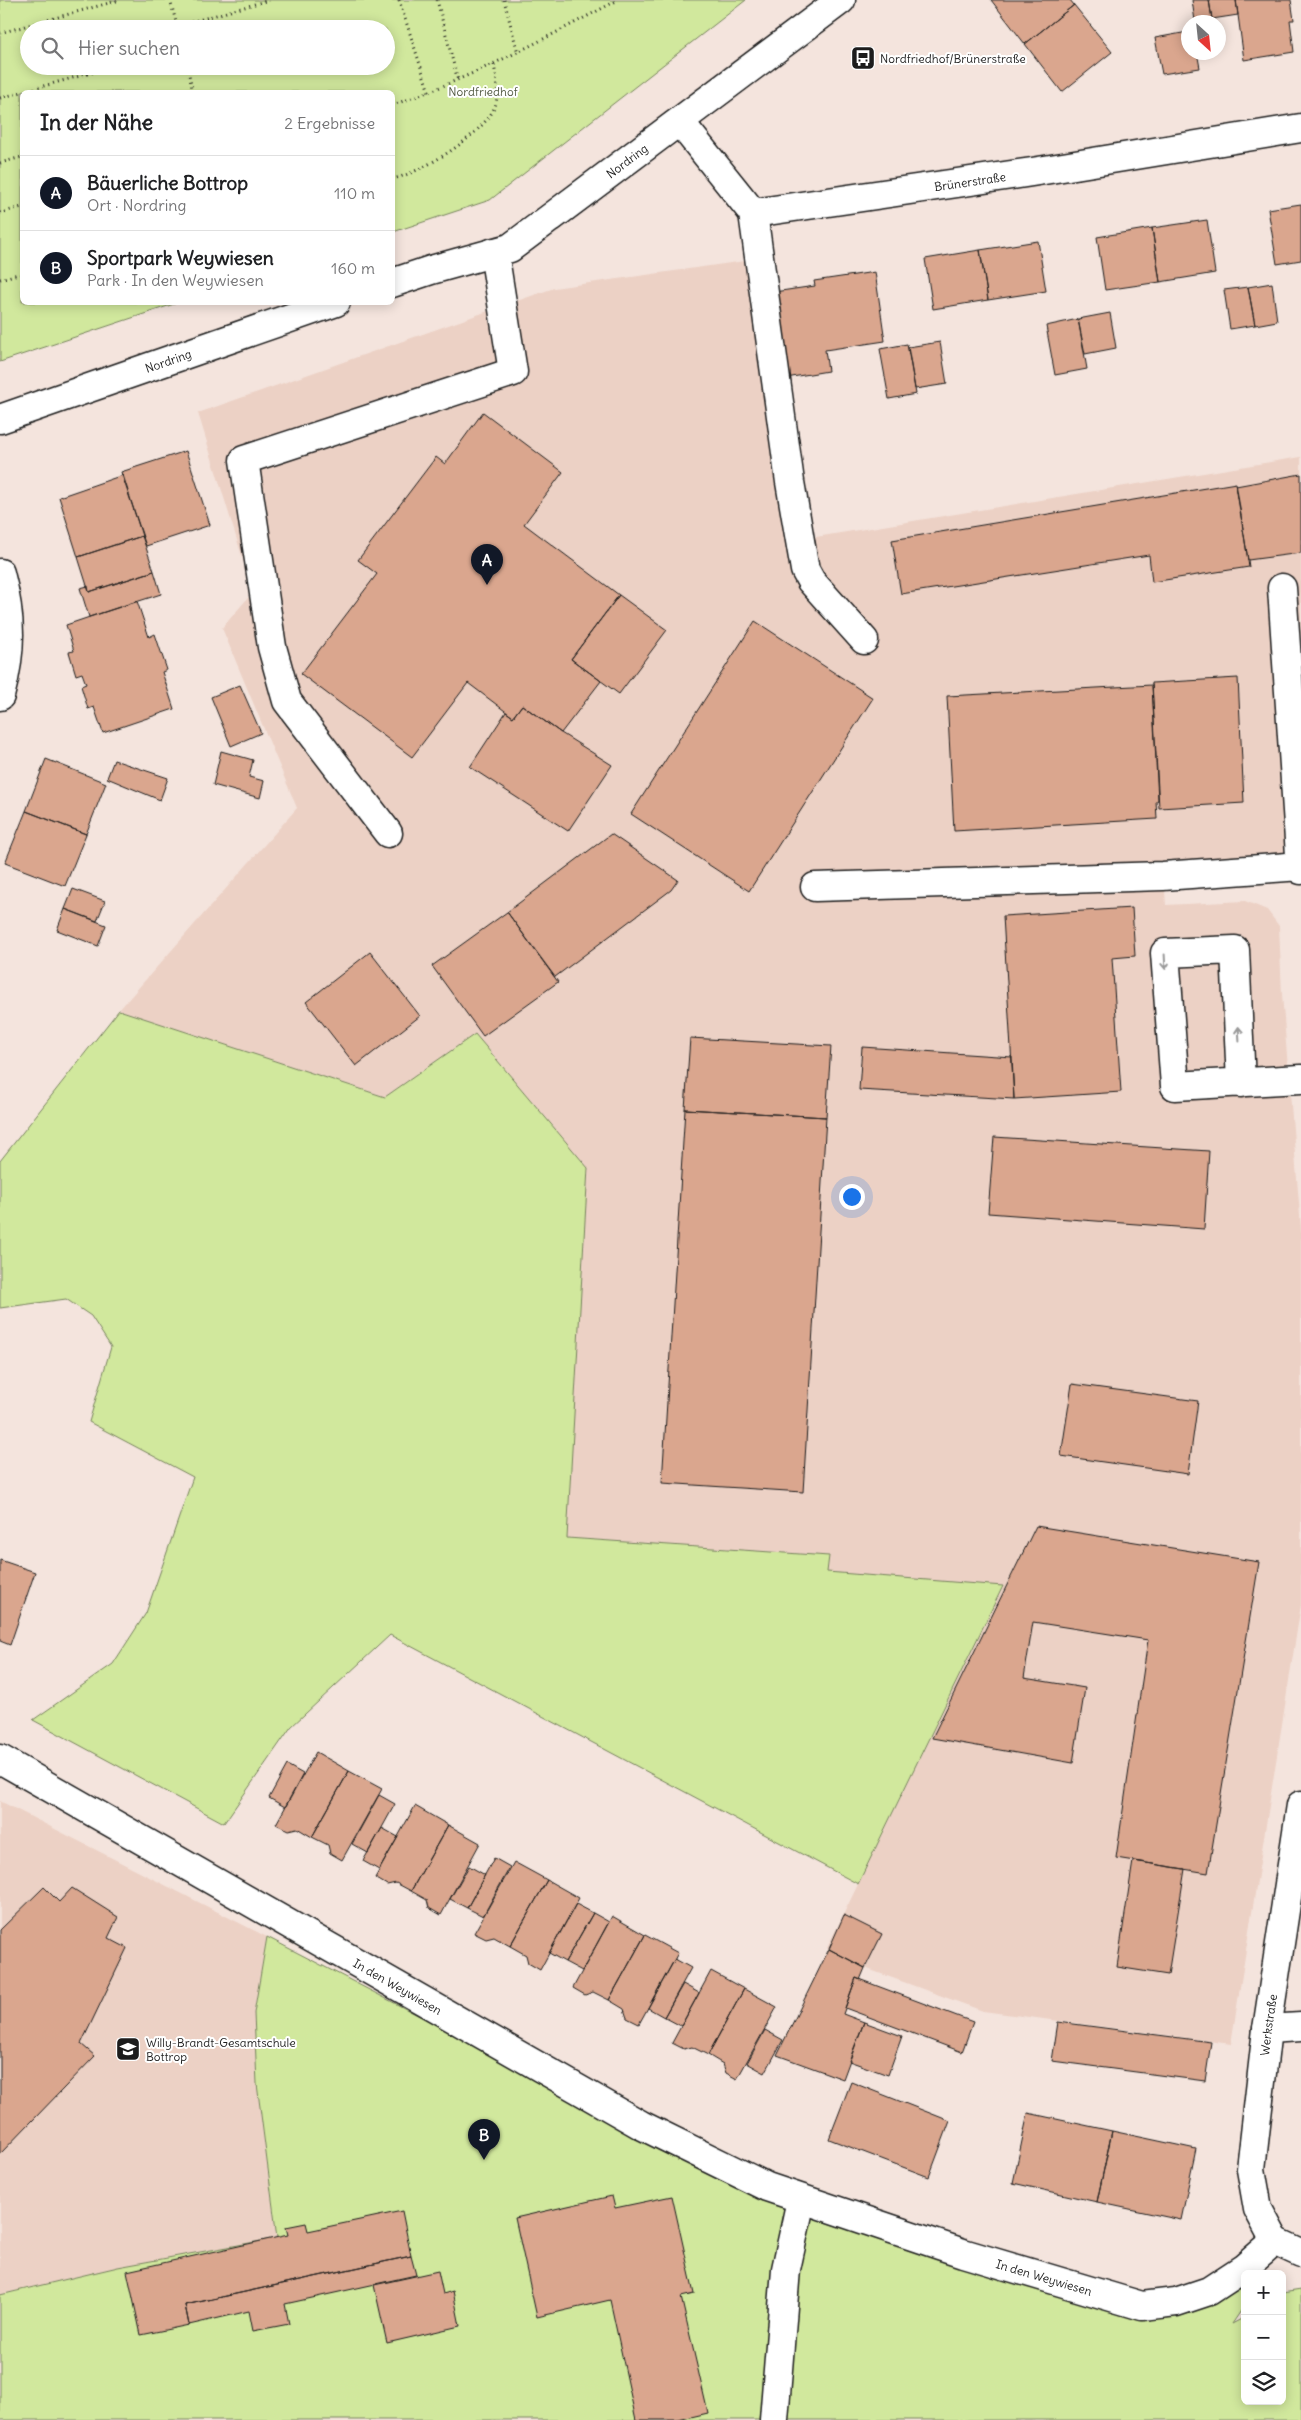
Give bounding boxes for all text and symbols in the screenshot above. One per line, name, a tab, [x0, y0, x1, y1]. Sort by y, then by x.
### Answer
north arrow	[1181, 15, 1226, 60]
search box	[20, 20, 395, 75]
icon: search	[38, 34, 66, 62]
text: Hier suchen	[78, 36, 180, 60]
bus stop icon: Nordfriedhof/Brünerstraße	[850, 45, 876, 71]
place label: Nordfriedhof/Brünerstraße	[880, 51, 1026, 66]
park label: Nordfriedhof	[448, 84, 519, 99]
text: In der Nähe	[40, 109, 153, 136]
text: 2 Ergebnisse	[284, 113, 375, 133]
street label: Nordring	[603, 140, 650, 181]
street label: Brünerstraße	[933, 168, 1007, 194]
text: Bäuerliche Bottrop	[87, 171, 248, 195]
text: A	[51, 183, 61, 203]
text: 110 m	[334, 183, 375, 203]
text: Ort · Nordring	[87, 195, 186, 215]
text: Sportpark Weywiesen	[87, 246, 274, 270]
text: B	[51, 258, 61, 278]
text: 160 m	[331, 258, 375, 278]
text: Park · In den Weywiesen	[87, 270, 264, 290]
street label: Nordring	[143, 345, 193, 375]
pin: A	[471, 544, 503, 585]
one-way arrow	[1161, 953, 1170, 969]
one-way arrow	[1234, 1026, 1243, 1042]
your location	[839, 1184, 865, 1210]
street label: In den Weywiesen	[351, 1955, 445, 2017]
street label: Werkstraße	[1257, 1993, 1280, 2056]
place label: Willy-Brandt-Gesamtschule Bottrop	[146, 2035, 296, 2064]
school or university icon: Willy-Brandt-Gesamtschule Bottrop	[115, 2036, 141, 2062]
pin: B	[468, 2119, 500, 2160]
street label: In den Weywiesen	[994, 2256, 1094, 2298]
map controls	[1241, 2270, 1286, 2405]
button: +	[1241, 2270, 1286, 2315]
button: −	[1241, 2315, 1286, 2360]
button: layers	[1241, 2360, 1286, 2405]

